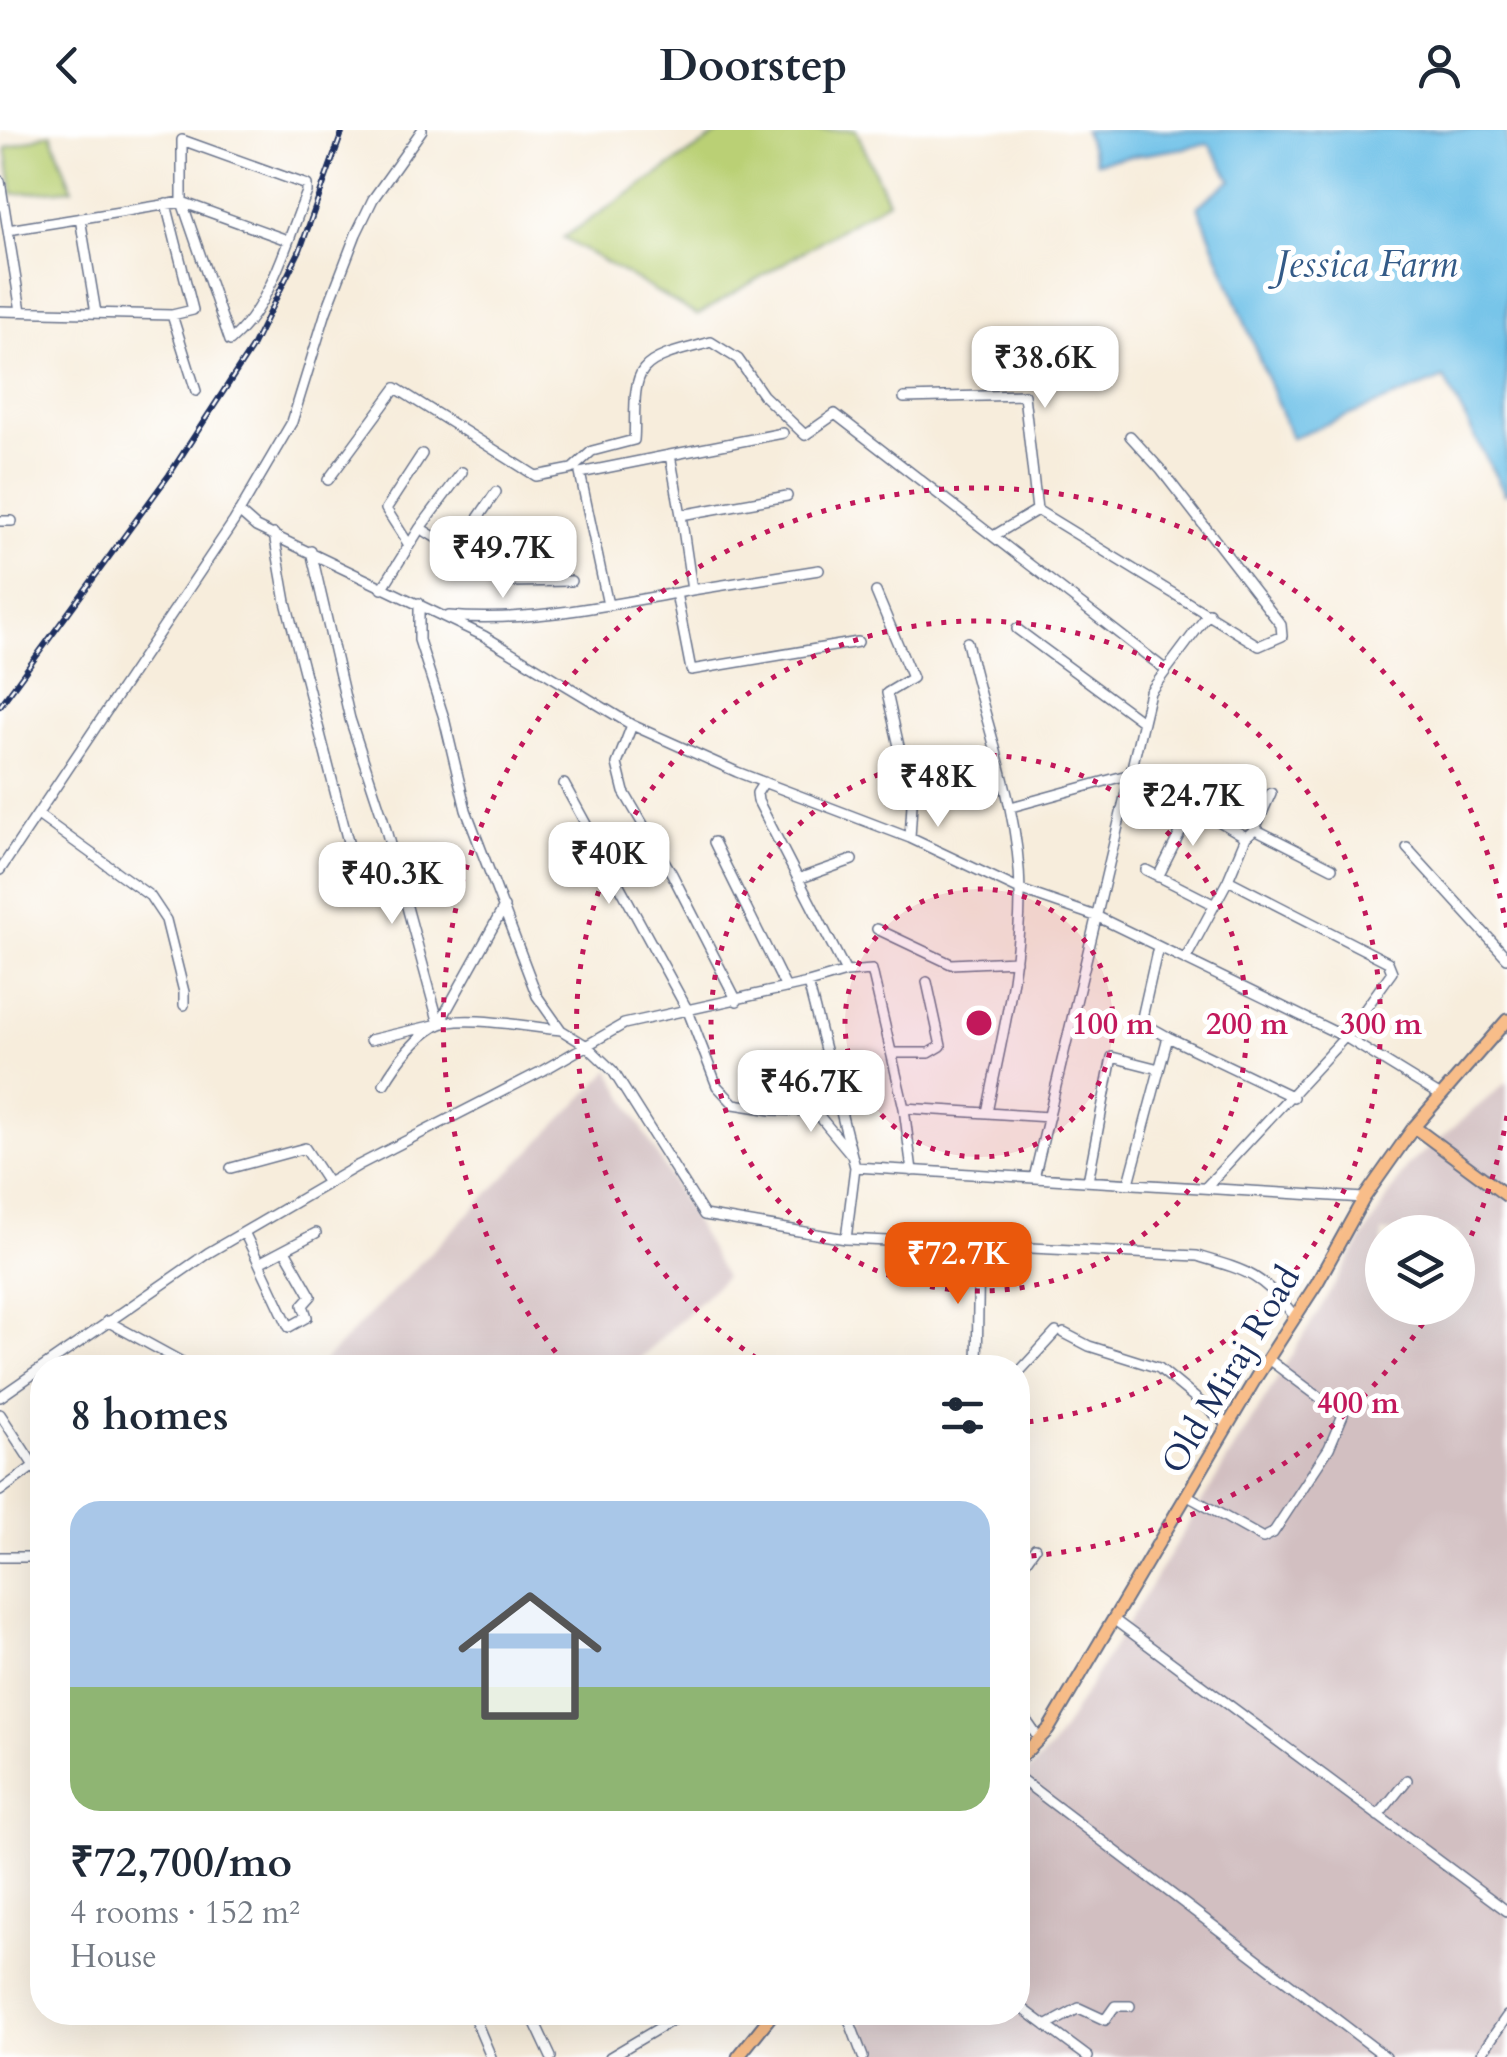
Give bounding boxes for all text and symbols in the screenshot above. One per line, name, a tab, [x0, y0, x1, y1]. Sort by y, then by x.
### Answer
text: Doorstep	[659, 35, 848, 96]
icon: back	[40, 38, 95, 93]
icon: person	[1412, 38, 1467, 93]
water label: Jessica Farm	[1268, 238, 1458, 290]
pin: ₹38.6K	[964, 326, 1126, 411]
text: ₹38.6K	[994, 336, 1096, 380]
pin: ₹49.7K	[422, 516, 584, 601]
text: ₹49.7K	[452, 526, 554, 570]
pin: ₹48K	[879, 745, 997, 830]
text: ₹48K	[899, 755, 977, 799]
pin: ₹24.7K	[1112, 764, 1274, 849]
text: ₹24.7K	[1142, 774, 1244, 818]
pin: ₹40K	[550, 822, 668, 907]
text: ₹40K	[570, 832, 648, 876]
pin: ₹40.3K	[311, 842, 473, 927]
text: ₹40.3K	[341, 852, 443, 896]
text: 100 m	[1072, 1004, 1154, 1045]
text: 200 m	[1206, 1004, 1288, 1045]
text: 300 m	[1340, 1004, 1422, 1045]
centre of rings	[961, 1005, 997, 1041]
pin: ₹46.7K	[730, 1050, 892, 1135]
text: ₹46.7K	[760, 1060, 862, 1104]
map controls	[1365, 1215, 1475, 1325]
button: layers	[1365, 1215, 1475, 1325]
pin: ₹72.7K	[877, 1222, 1039, 1307]
text: ₹72.7K	[907, 1232, 1009, 1276]
street label: Old Miraj Road	[1150, 1257, 1312, 1483]
text: 400 m	[1317, 1383, 1399, 1424]
text: 8 homes	[70, 1387, 228, 1444]
icon: filters	[935, 1388, 990, 1443]
icon: home	[440, 1566, 620, 1746]
text: ₹72,700/mo	[70, 1834, 292, 1891]
text: 4 rooms · 152 m²	[70, 1891, 300, 1935]
text: House	[70, 1935, 157, 1979]

